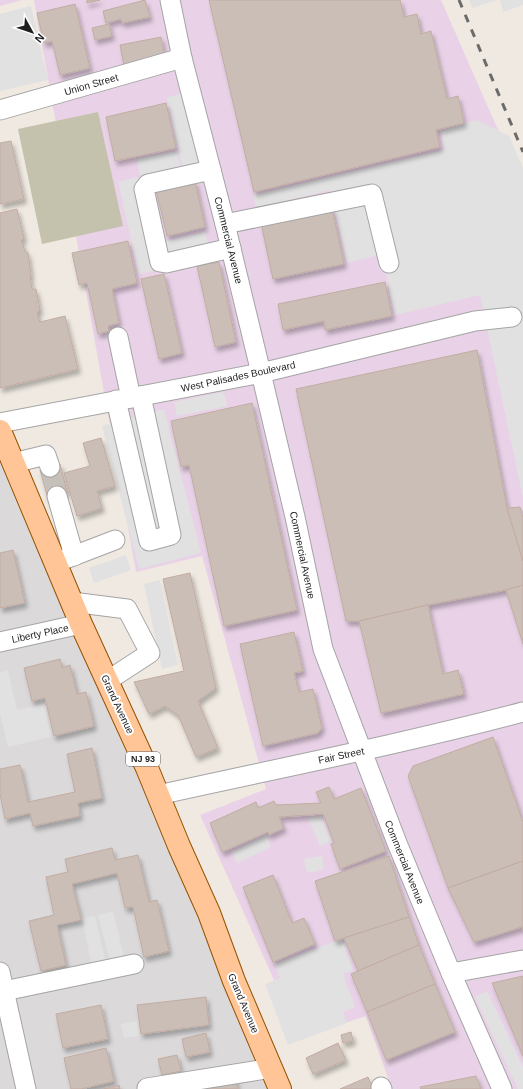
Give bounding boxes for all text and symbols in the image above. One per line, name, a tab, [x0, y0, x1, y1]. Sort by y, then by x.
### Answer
north arrow	[12, 12, 52, 52]
text: N	[32, 32, 47, 45]
street label: Union Street	[63, 71, 120, 97]
street label: Commercial Avenue	[212, 195, 245, 285]
street label: West Palisades Boulevard	[180, 359, 296, 394]
street label: Commercial Avenue	[288, 510, 317, 600]
street label: Liberty Place	[11, 622, 70, 645]
street label: Grand Avenue	[99, 673, 136, 736]
street label: Fair Street	[317, 745, 365, 766]
road number: NJ 93	[126, 752, 160, 766]
street label: Commercial Avenue	[383, 819, 427, 906]
street label: Grand Avenue	[226, 972, 261, 1035]

